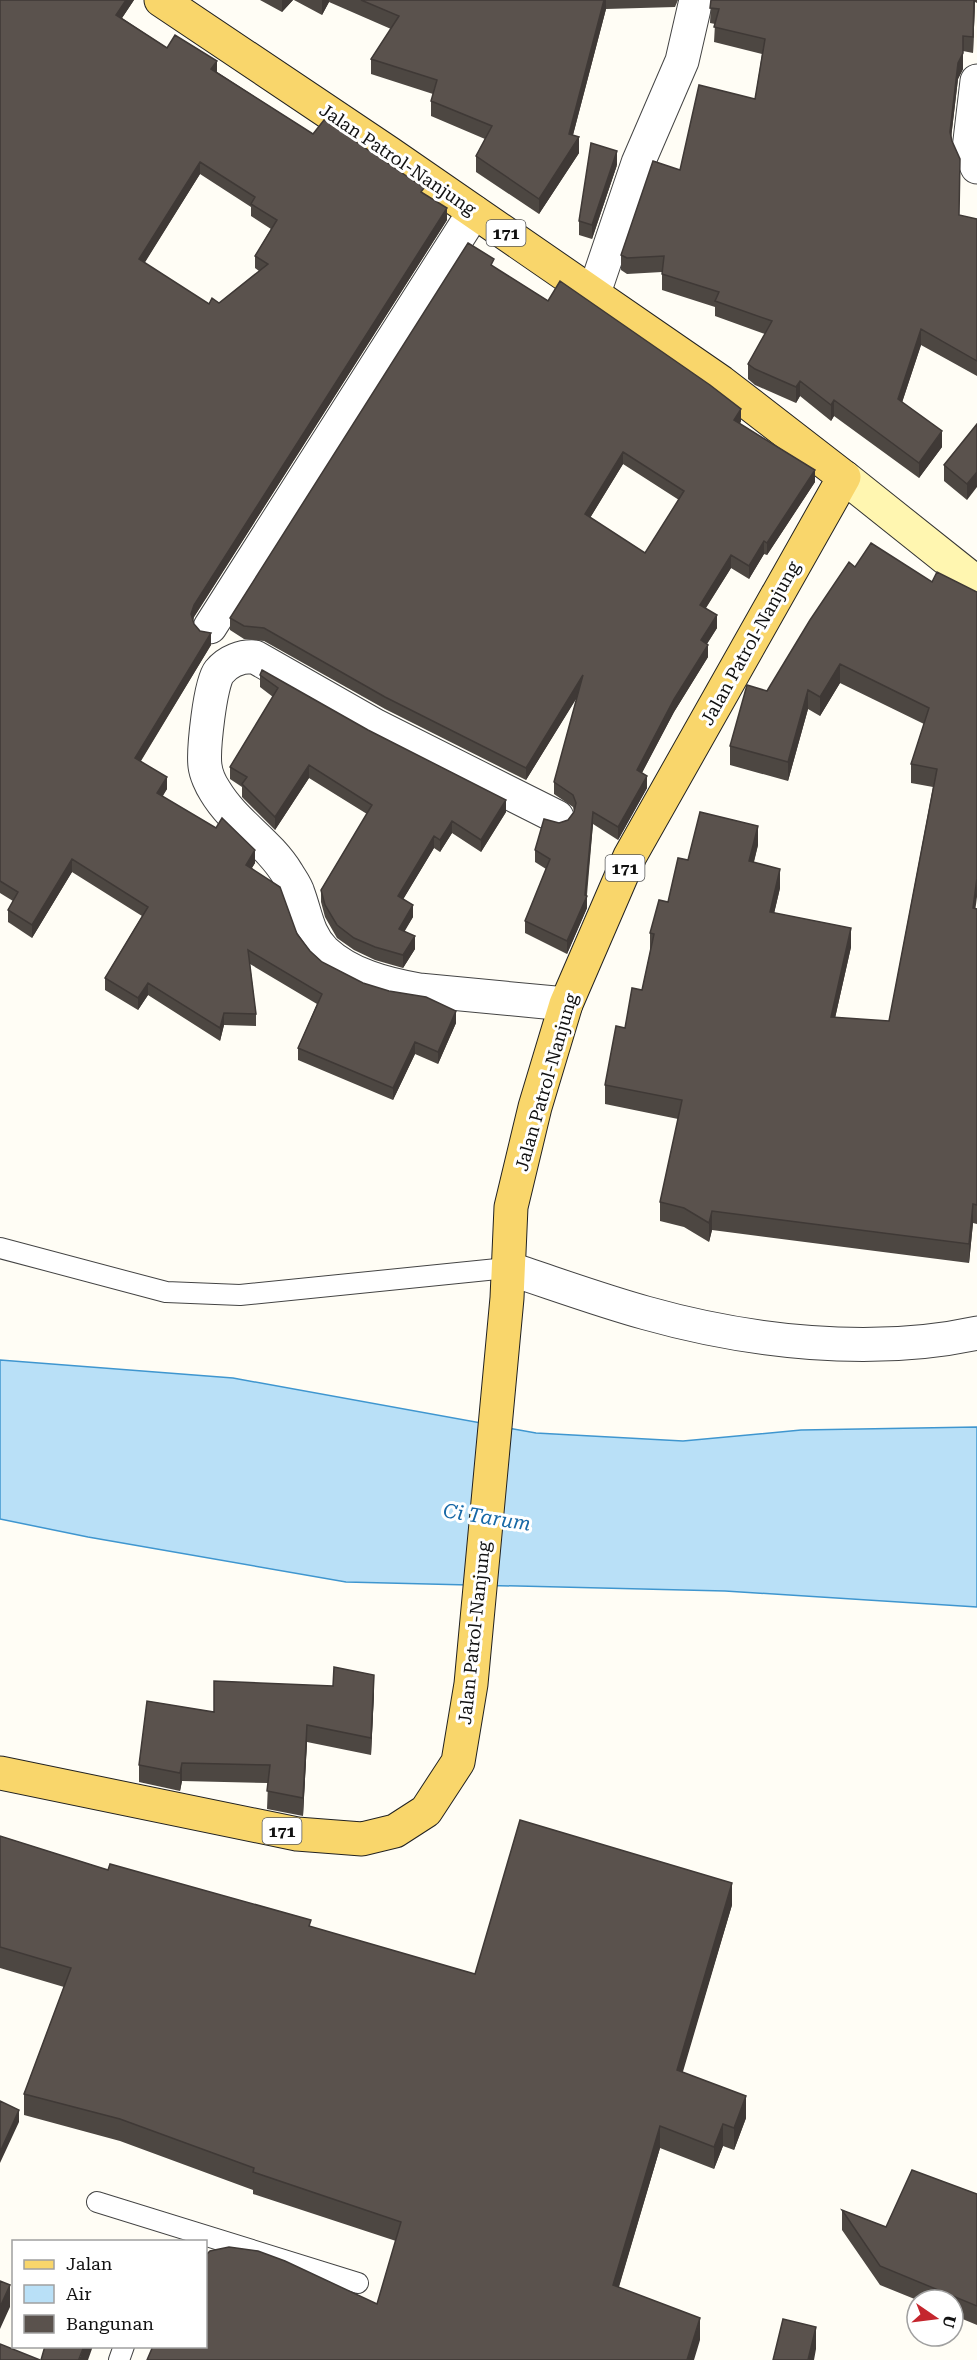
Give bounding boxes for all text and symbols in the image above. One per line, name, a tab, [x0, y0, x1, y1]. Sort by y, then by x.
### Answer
street label: Jalan Patrol-Nanjung	[316, 99, 481, 220]
road number: 171	[486, 220, 526, 246]
street label: Jalan Patrol-Nanjung	[696, 557, 804, 729]
road number: 171	[606, 855, 644, 881]
street label: Jalan Patrol-Nanjung	[511, 990, 582, 1173]
water label: Ci Tarum	[442, 1498, 532, 1536]
street label: Jalan Patrol-Nanjung	[454, 1540, 494, 1726]
road number: 171	[262, 1818, 302, 1844]
legend	[12, 2240, 207, 2348]
text: Jalan	[66, 2253, 113, 2274]
text: Air	[66, 2283, 92, 2304]
north arrow	[905, 2288, 965, 2348]
text: Bangunan	[66, 2313, 154, 2334]
text: U	[938, 2313, 960, 2330]

